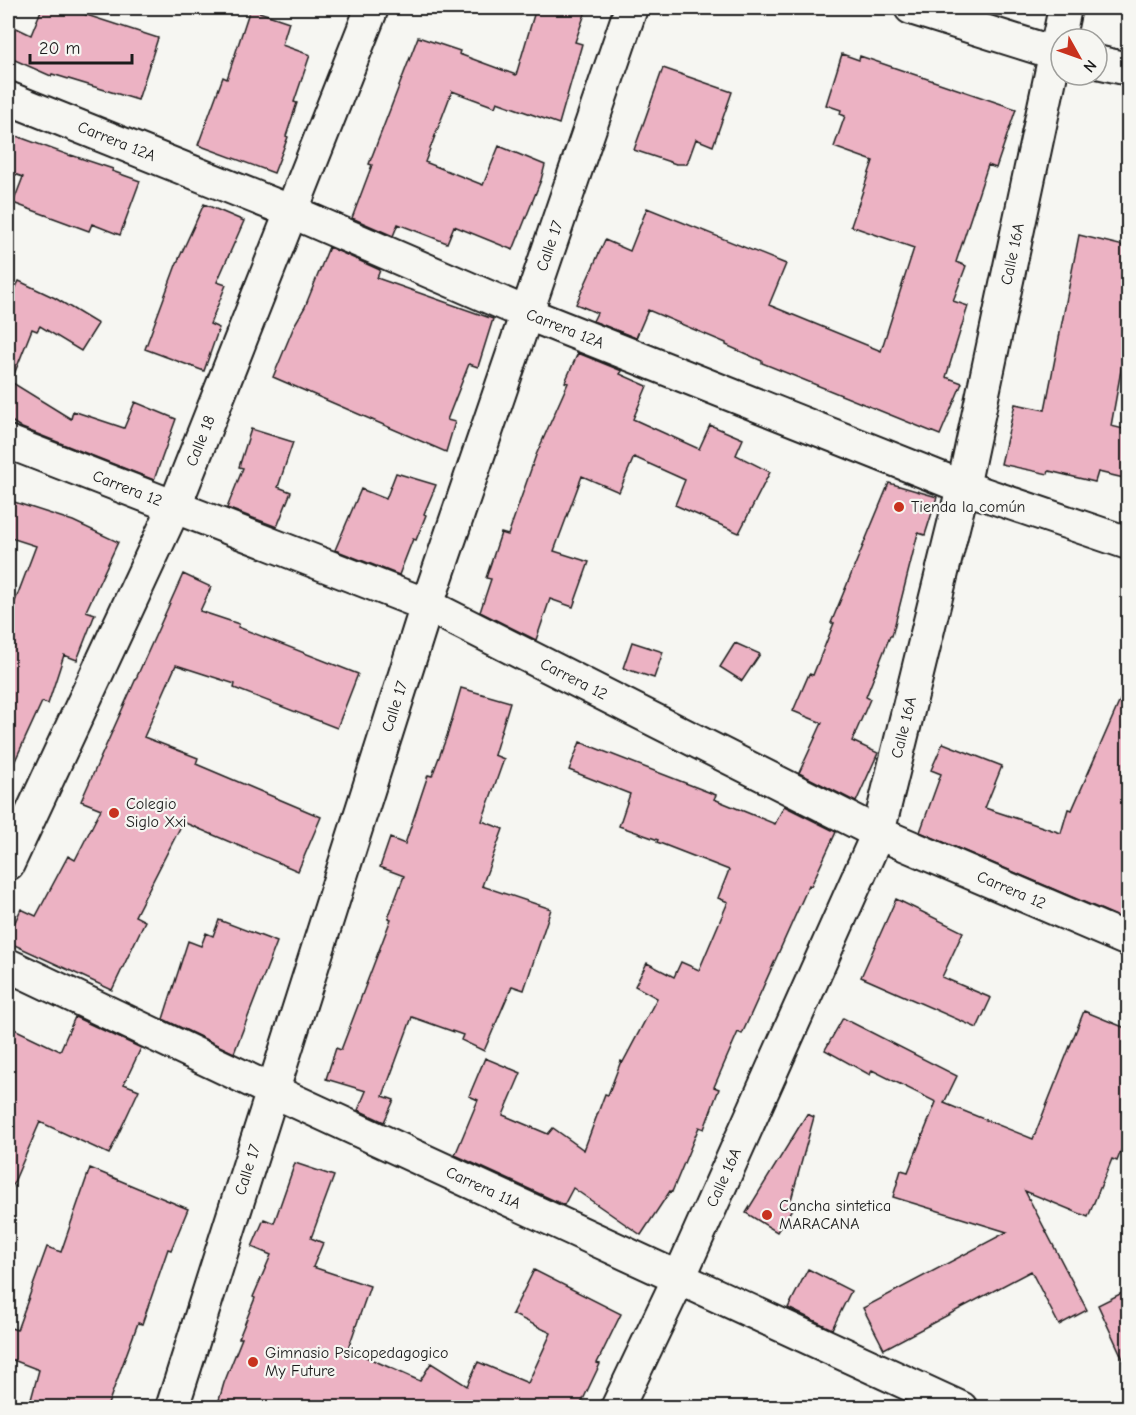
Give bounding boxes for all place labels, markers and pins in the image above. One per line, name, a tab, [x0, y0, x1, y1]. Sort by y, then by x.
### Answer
place label: Tienda la común	[911, 498, 1025, 516]
marker: Tienda la común	[892, 500, 906, 514]
place label: Colegio Siglo Xxi	[126, 795, 186, 831]
marker: Colegio Siglo Xxi	[107, 806, 121, 820]
place label: Cancha sintetica MARACANA	[779, 1197, 891, 1233]
marker: Cancha sintetica MARACANA	[760, 1208, 774, 1222]
place label: Gimnasio Psicopedagogico My Future	[265, 1344, 448, 1380]
marker: Gimnasio Psicopedagogico My Future	[246, 1355, 260, 1369]

